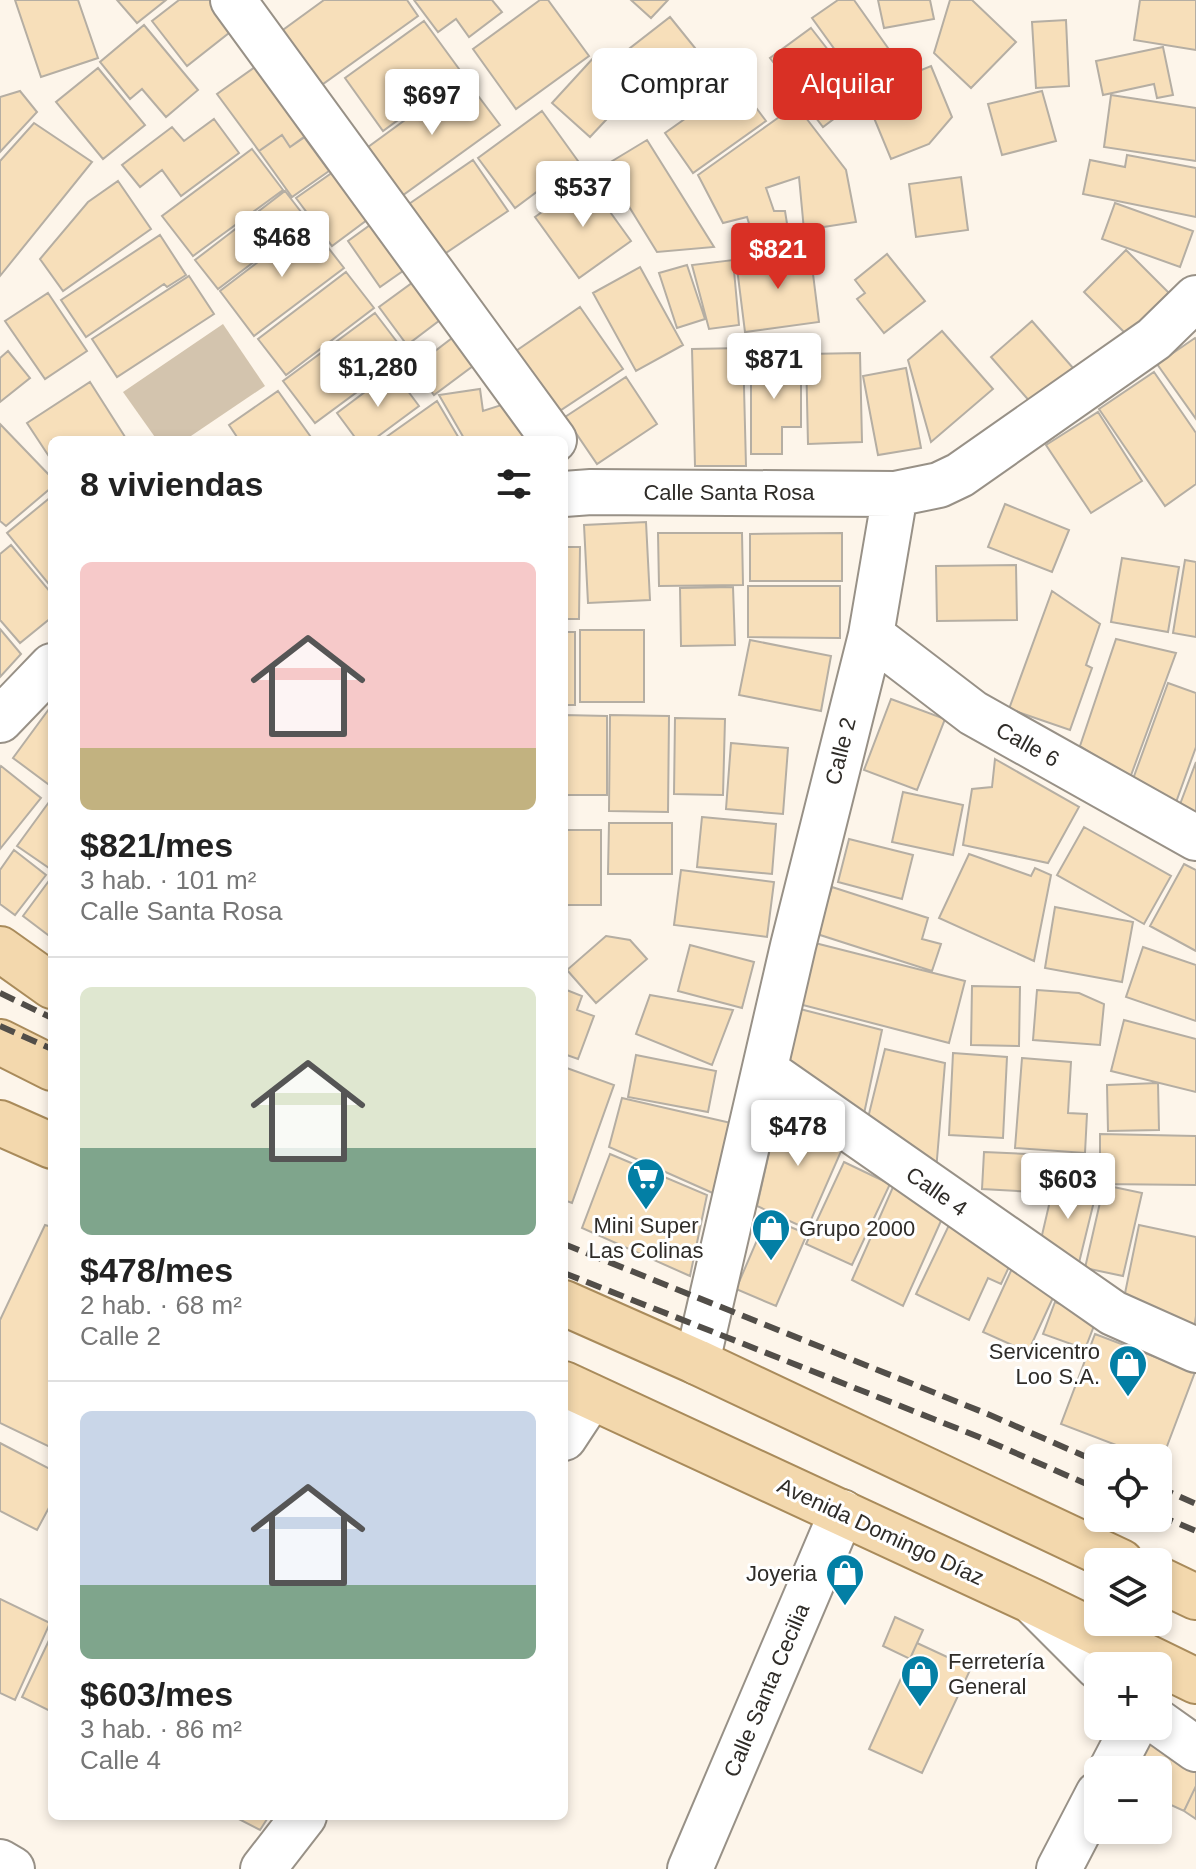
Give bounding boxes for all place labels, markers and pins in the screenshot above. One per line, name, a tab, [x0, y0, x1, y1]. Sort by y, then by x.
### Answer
pin: $697	[385, 69, 479, 137]
pin: $537	[536, 161, 630, 229]
pin: $468	[235, 211, 329, 279]
pin: $821	[731, 223, 825, 291]
pin: $871	[727, 333, 821, 401]
pin: $1,280	[313, 341, 443, 409]
pin: $478	[751, 1100, 845, 1168]
pin: $603	[1021, 1153, 1115, 1221]
supermarket icon: Mini Super Las Colinas	[625, 1156, 667, 1211]
shop icon: Grupo 2000	[750, 1207, 792, 1262]
place label: Mini Super Las Colinas	[589, 1213, 703, 1263]
place label: Grupo 2000	[799, 1216, 915, 1241]
place label: Servicentro Loo S.A.	[989, 1339, 1100, 1389]
shop icon: Servicentro Loo S.A.	[1107, 1343, 1149, 1398]
shop icon: Joyeria	[824, 1552, 866, 1607]
place label: Joyeria	[746, 1561, 818, 1586]
place label: Ferretería General	[948, 1649, 1045, 1699]
shop icon: Ferretería General	[899, 1653, 941, 1708]

